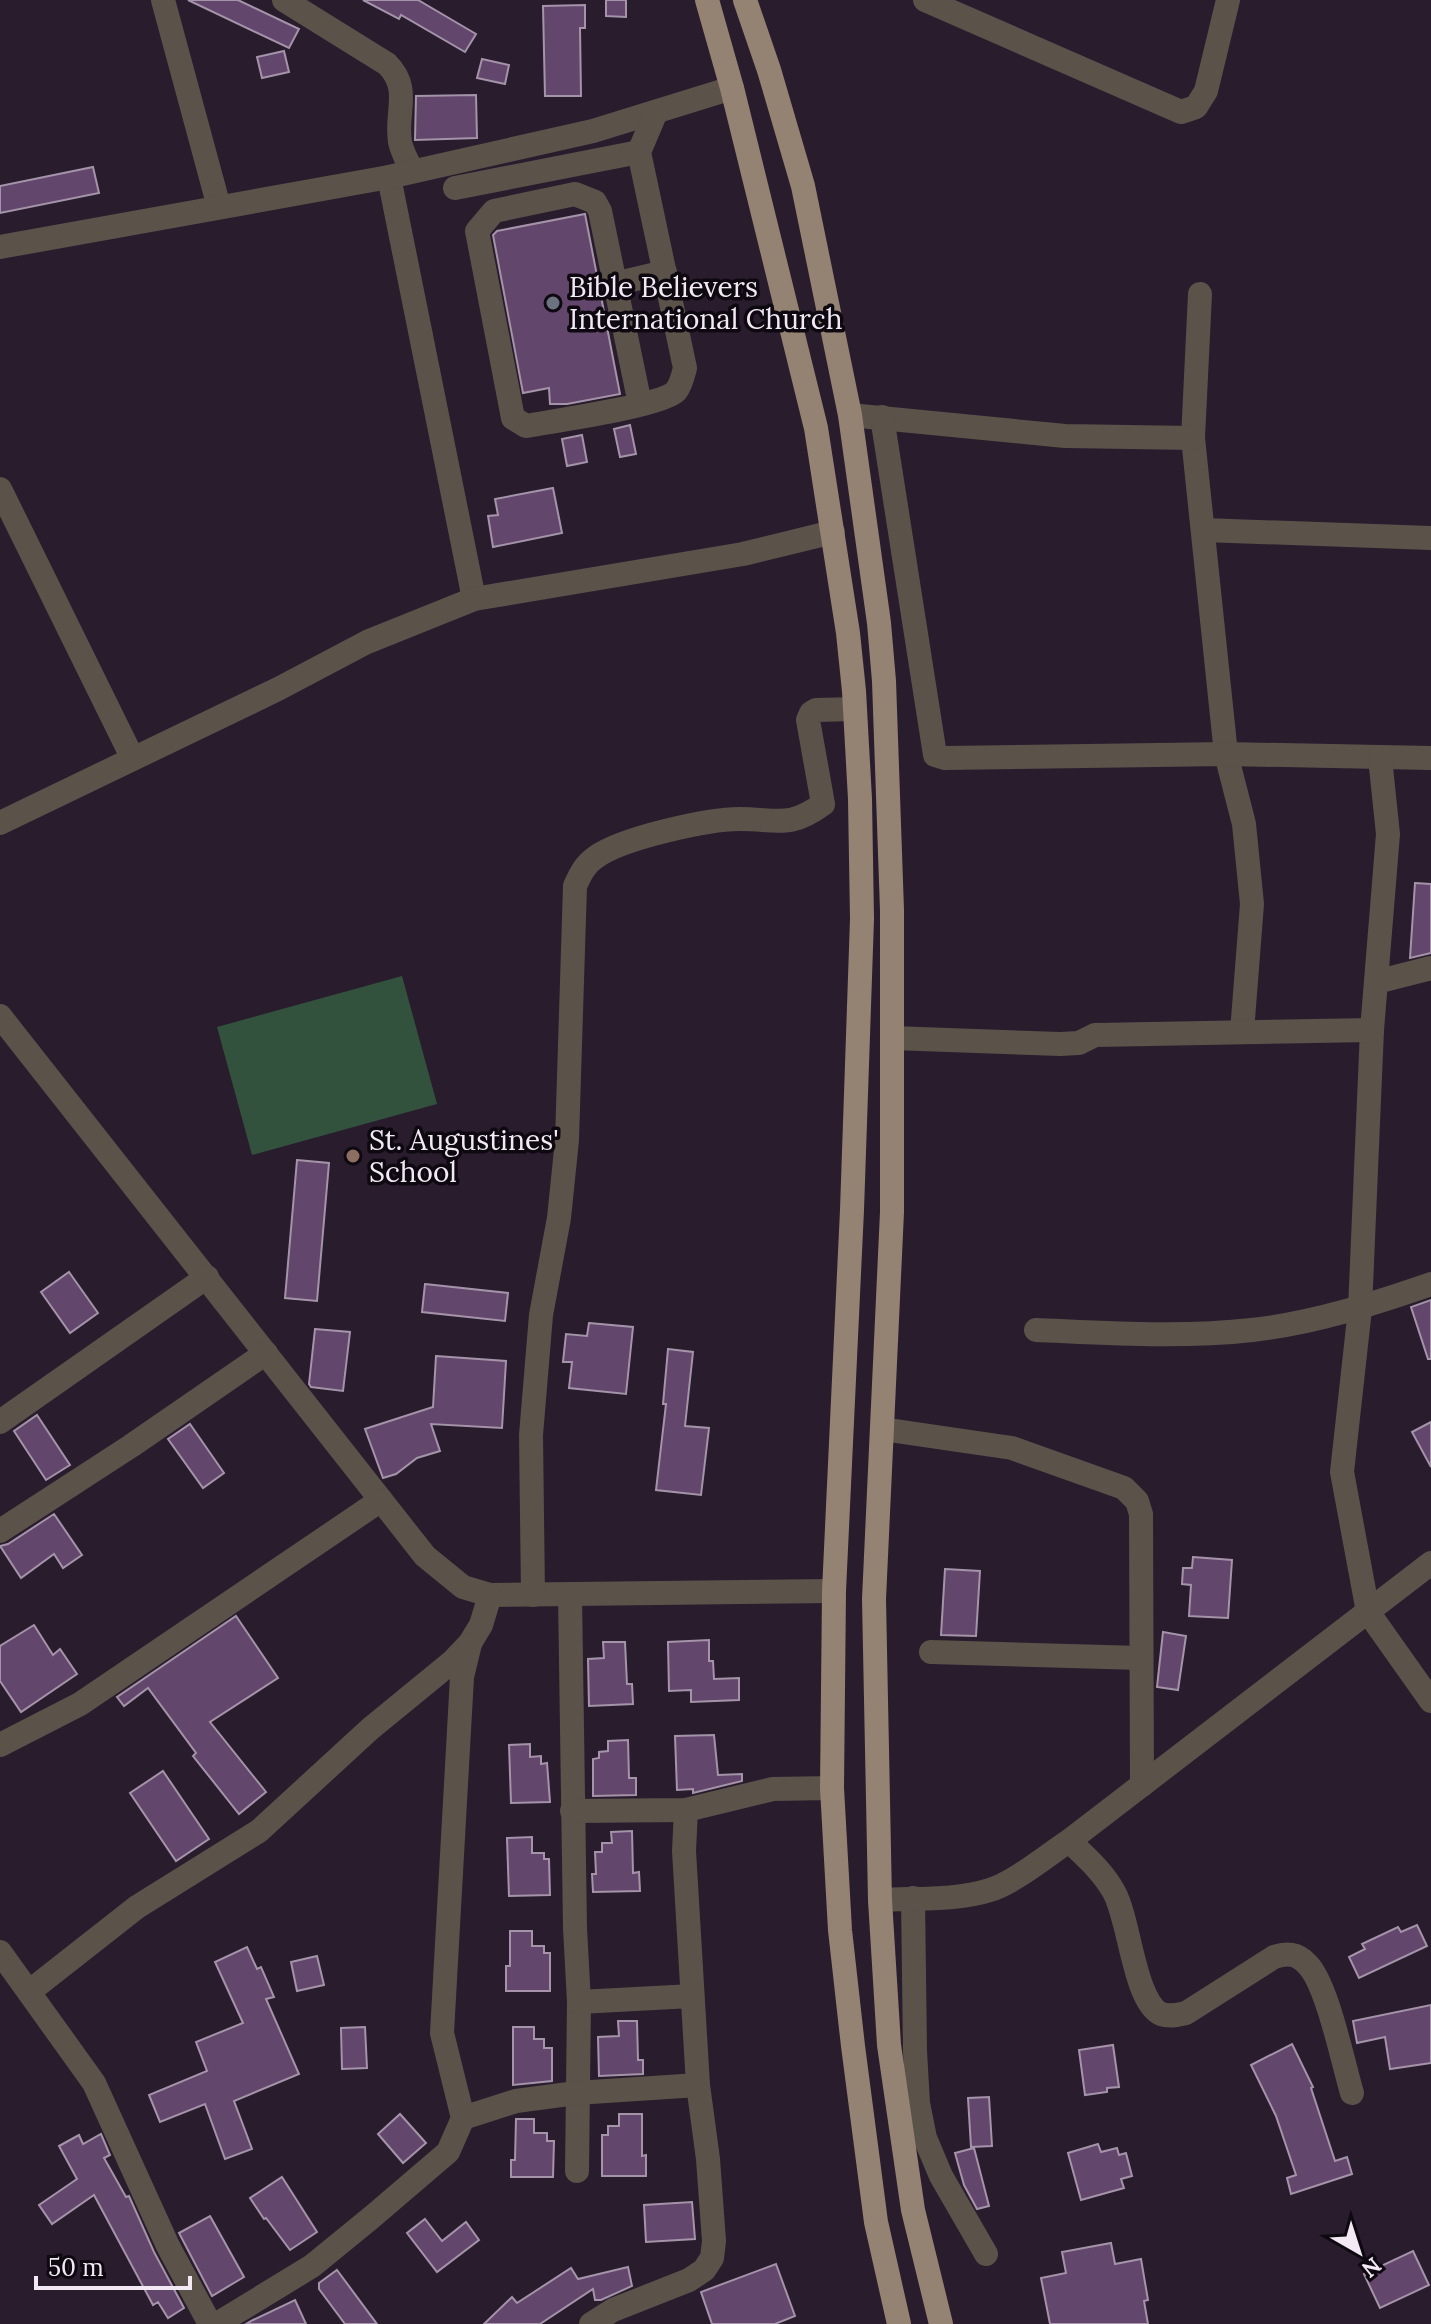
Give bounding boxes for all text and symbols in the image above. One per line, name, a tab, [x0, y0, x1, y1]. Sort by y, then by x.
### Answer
place label: Bible Believers International Church	[569, 269, 842, 337]
marker: Bible Believers International Church	[544, 294, 562, 312]
place label: St. Augustines' School	[369, 1122, 559, 1190]
marker: St. Augustines' School	[344, 1147, 362, 1165]
north arrow	[1319, 2212, 1399, 2292]
scale bar	[36, 2240, 190, 2290]
text: N	[1356, 2251, 1387, 2284]
text: 50 m	[48, 2252, 104, 2283]

